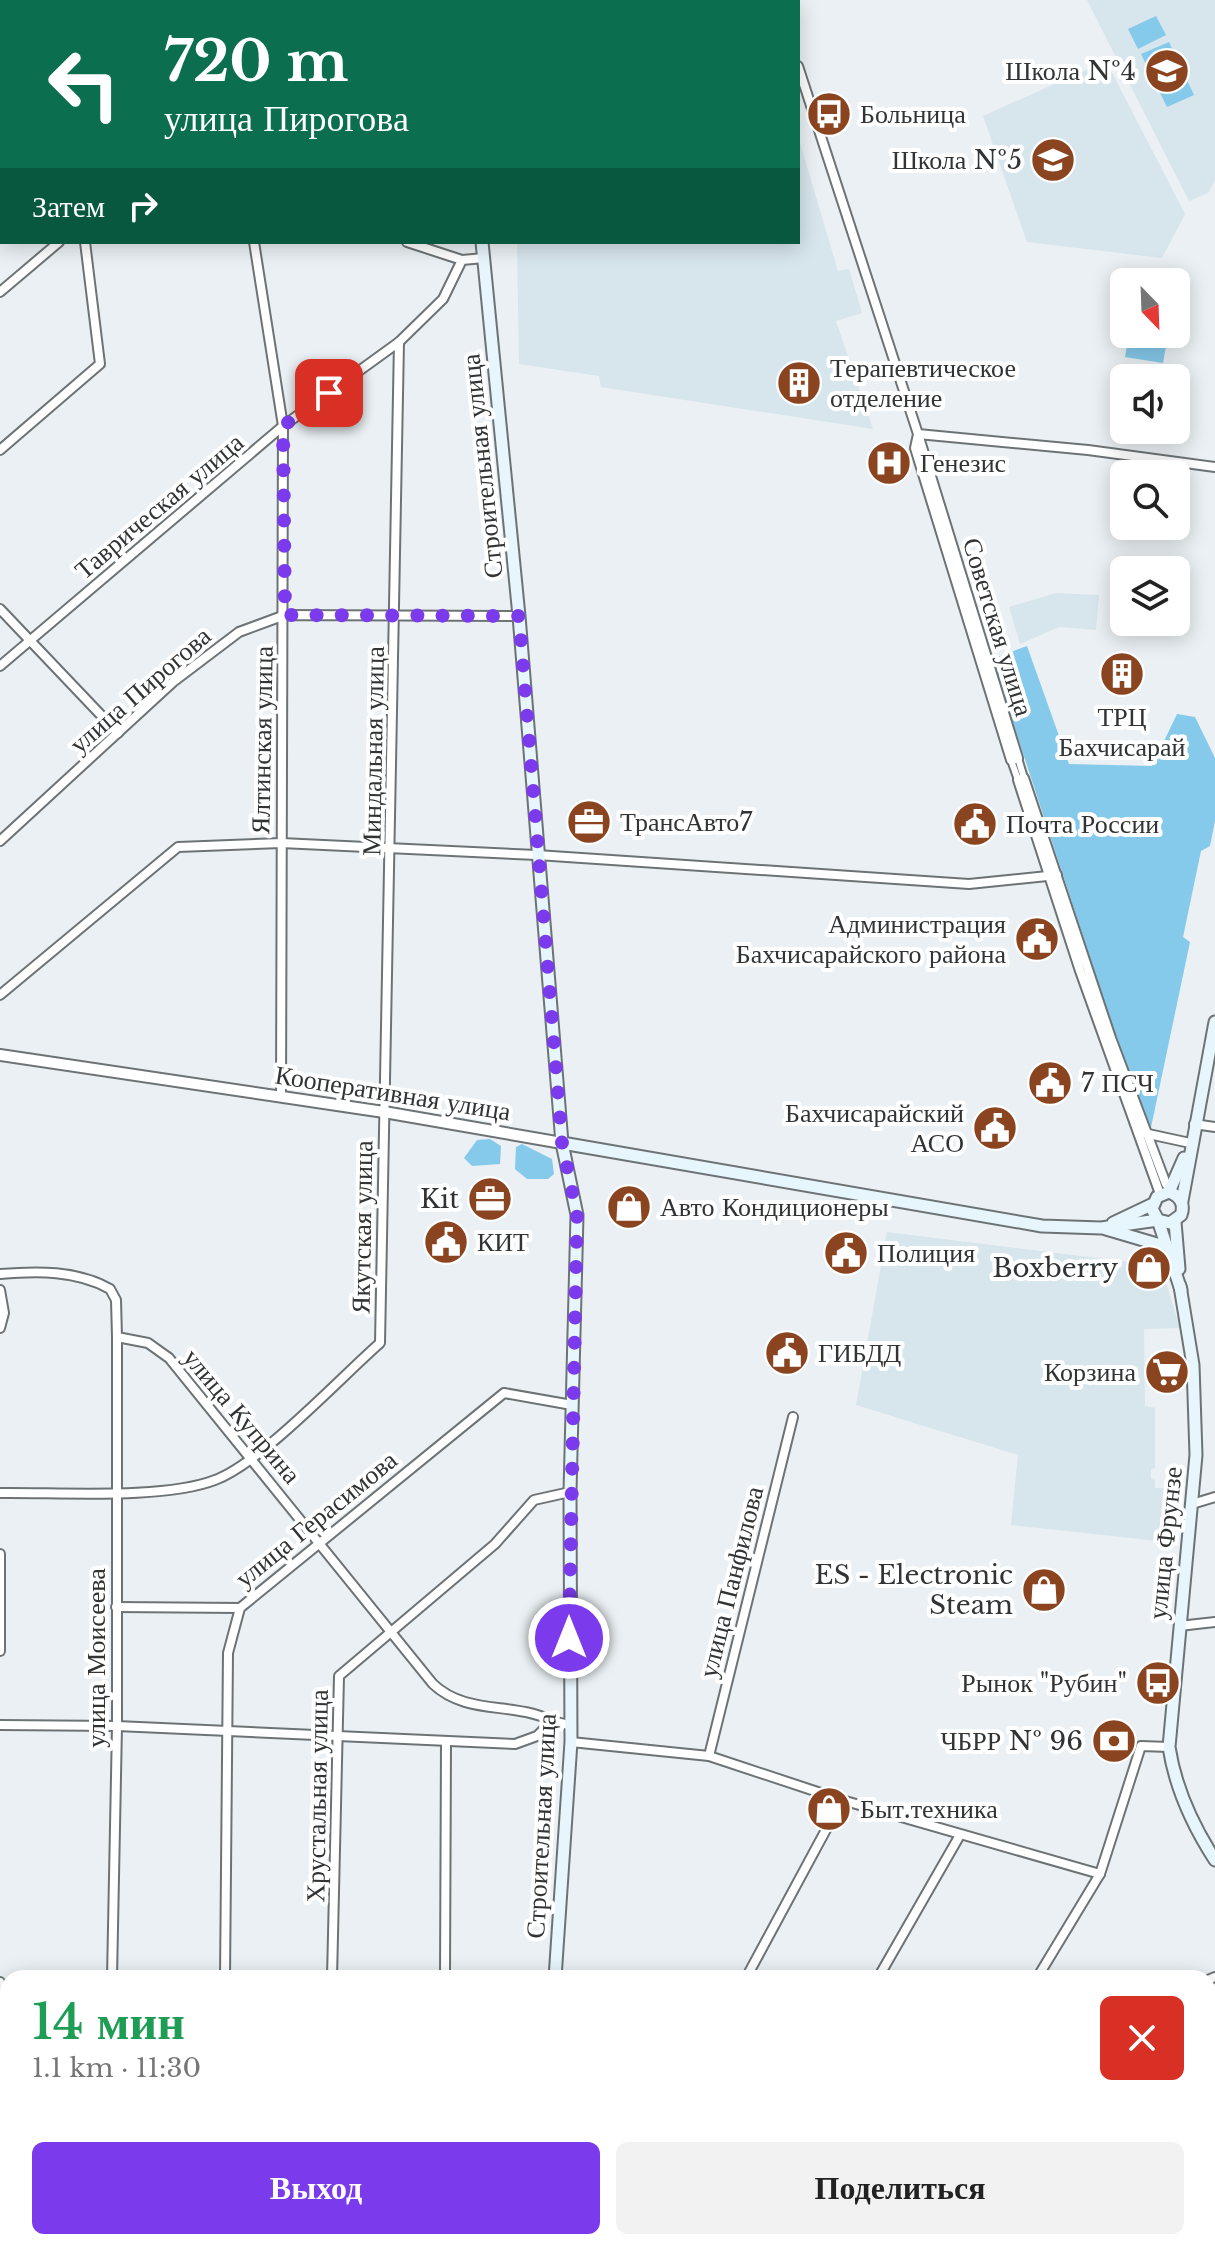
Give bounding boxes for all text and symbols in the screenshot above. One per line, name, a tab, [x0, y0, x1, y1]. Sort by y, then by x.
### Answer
text: 720 m	[164, 27, 348, 96]
icon: left	[32, 32, 136, 136]
school or university icon: Школа №4	[1143, 47, 1191, 95]
place label: Школа №4	[1005, 55, 1136, 87]
bus stop icon: Больница	[805, 90, 853, 138]
text: улица Пирогова	[164, 96, 409, 141]
place label: Больница	[860, 98, 966, 130]
school or university icon: Школа №5	[1029, 136, 1077, 184]
place label: Школа №5	[892, 144, 1022, 176]
icon: right	[121, 184, 165, 228]
text: Затем	[32, 188, 105, 225]
north arrow	[1110, 268, 1190, 348]
map controls	[1110, 268, 1190, 636]
street label: Строительная улица	[454, 352, 510, 580]
place label: Терапевтическое отделение	[830, 352, 1016, 414]
pin	[295, 359, 363, 427]
building icon: Терапевтическое отделение	[775, 359, 823, 407]
button: sound	[1110, 364, 1190, 444]
icon: arrive	[307, 371, 351, 415]
street label: Таврическая улица	[68, 426, 250, 586]
hospital icon: Генезис	[865, 439, 913, 487]
place label: Генезис	[920, 447, 1006, 479]
button: search	[1110, 460, 1190, 540]
street label: Советская улица	[956, 534, 1040, 720]
button: layers	[1110, 556, 1190, 636]
street label: улица Пирогова	[63, 620, 218, 760]
street label: Ялтинская улица	[244, 645, 280, 834]
street label: Миндальная улица	[355, 645, 391, 856]
building icon: ТРЦ Бахчисарай	[1098, 650, 1146, 698]
place label: ТРЦ Бахчисарай	[1058, 701, 1186, 763]
office icon: ТрансАвто7	[565, 798, 613, 846]
public building icon: Почта России	[951, 800, 999, 848]
place label: ТрансАвто7	[620, 806, 753, 838]
place label: Почта России	[1006, 808, 1159, 840]
place label: Администрация Бахчисарайского района	[736, 908, 1006, 970]
public building icon: Администрация Бахчисарайского района	[1013, 915, 1061, 963]
street label: Кооперативная улица	[273, 1059, 513, 1127]
public building icon: 7 ПСЧ	[1026, 1059, 1074, 1107]
place label: 7 ПСЧ	[1081, 1067, 1154, 1099]
place label: Бахчисарайский АСО	[785, 1097, 964, 1159]
public building icon: Бахчисарайский АСО	[971, 1104, 1019, 1152]
street label: Якутская улица	[344, 1140, 380, 1314]
office icon: Kit	[466, 1175, 514, 1223]
place label: Kit	[420, 1183, 459, 1215]
shop icon: Авто Кондиционеры	[605, 1183, 653, 1231]
place label: Авто Кондиционеры	[660, 1191, 889, 1223]
public building icon: КИТ	[422, 1218, 470, 1266]
place label: КИТ	[477, 1226, 529, 1258]
public building icon: Полиция	[822, 1229, 870, 1277]
place label: Полиция	[877, 1237, 975, 1269]
shop icon: Boxberry	[1125, 1244, 1173, 1292]
place label: Boxberry	[993, 1252, 1118, 1284]
public building icon: ГИБДД	[763, 1329, 811, 1377]
place label: ГИБДД	[818, 1337, 901, 1369]
street label: улица Куприна	[176, 1342, 308, 1490]
supermarket icon: Корзина	[1143, 1348, 1191, 1396]
place label: Корзина	[1044, 1356, 1136, 1388]
street label: улица Герасимова	[229, 1444, 404, 1594]
street label: улица Фрунзе	[1141, 1465, 1189, 1621]
street label: улица Панфилова	[692, 1483, 770, 1681]
place label: ES - Electronic Steam	[815, 1559, 1013, 1621]
shop icon: ES - Electronic Steam	[1020, 1566, 1068, 1614]
street label: улица Моисеева	[80, 1568, 112, 1748]
position arrow	[527, 1596, 611, 1680]
bus stop icon: Рынок "Рубин"	[1134, 1659, 1182, 1707]
place label: Рынок "Рубин"	[961, 1667, 1127, 1699]
street label: Хрустальная улица	[299, 1689, 335, 1903]
street label: Строительная улица	[519, 1712, 563, 1939]
bank icon: ЧБРР № 96	[1090, 1717, 1138, 1765]
place label: ЧБРР № 96	[940, 1725, 1083, 1757]
shop icon: Быт.техника	[805, 1785, 853, 1833]
place label: Быт.техника	[860, 1793, 998, 1825]
text: 14 мин	[32, 1992, 185, 2052]
button: close	[1100, 1996, 1184, 2080]
text: 1.1 km · 11:30	[32, 2052, 201, 2084]
button: Выход	[32, 2142, 600, 2234]
button: Поделиться	[616, 2142, 1184, 2234]

